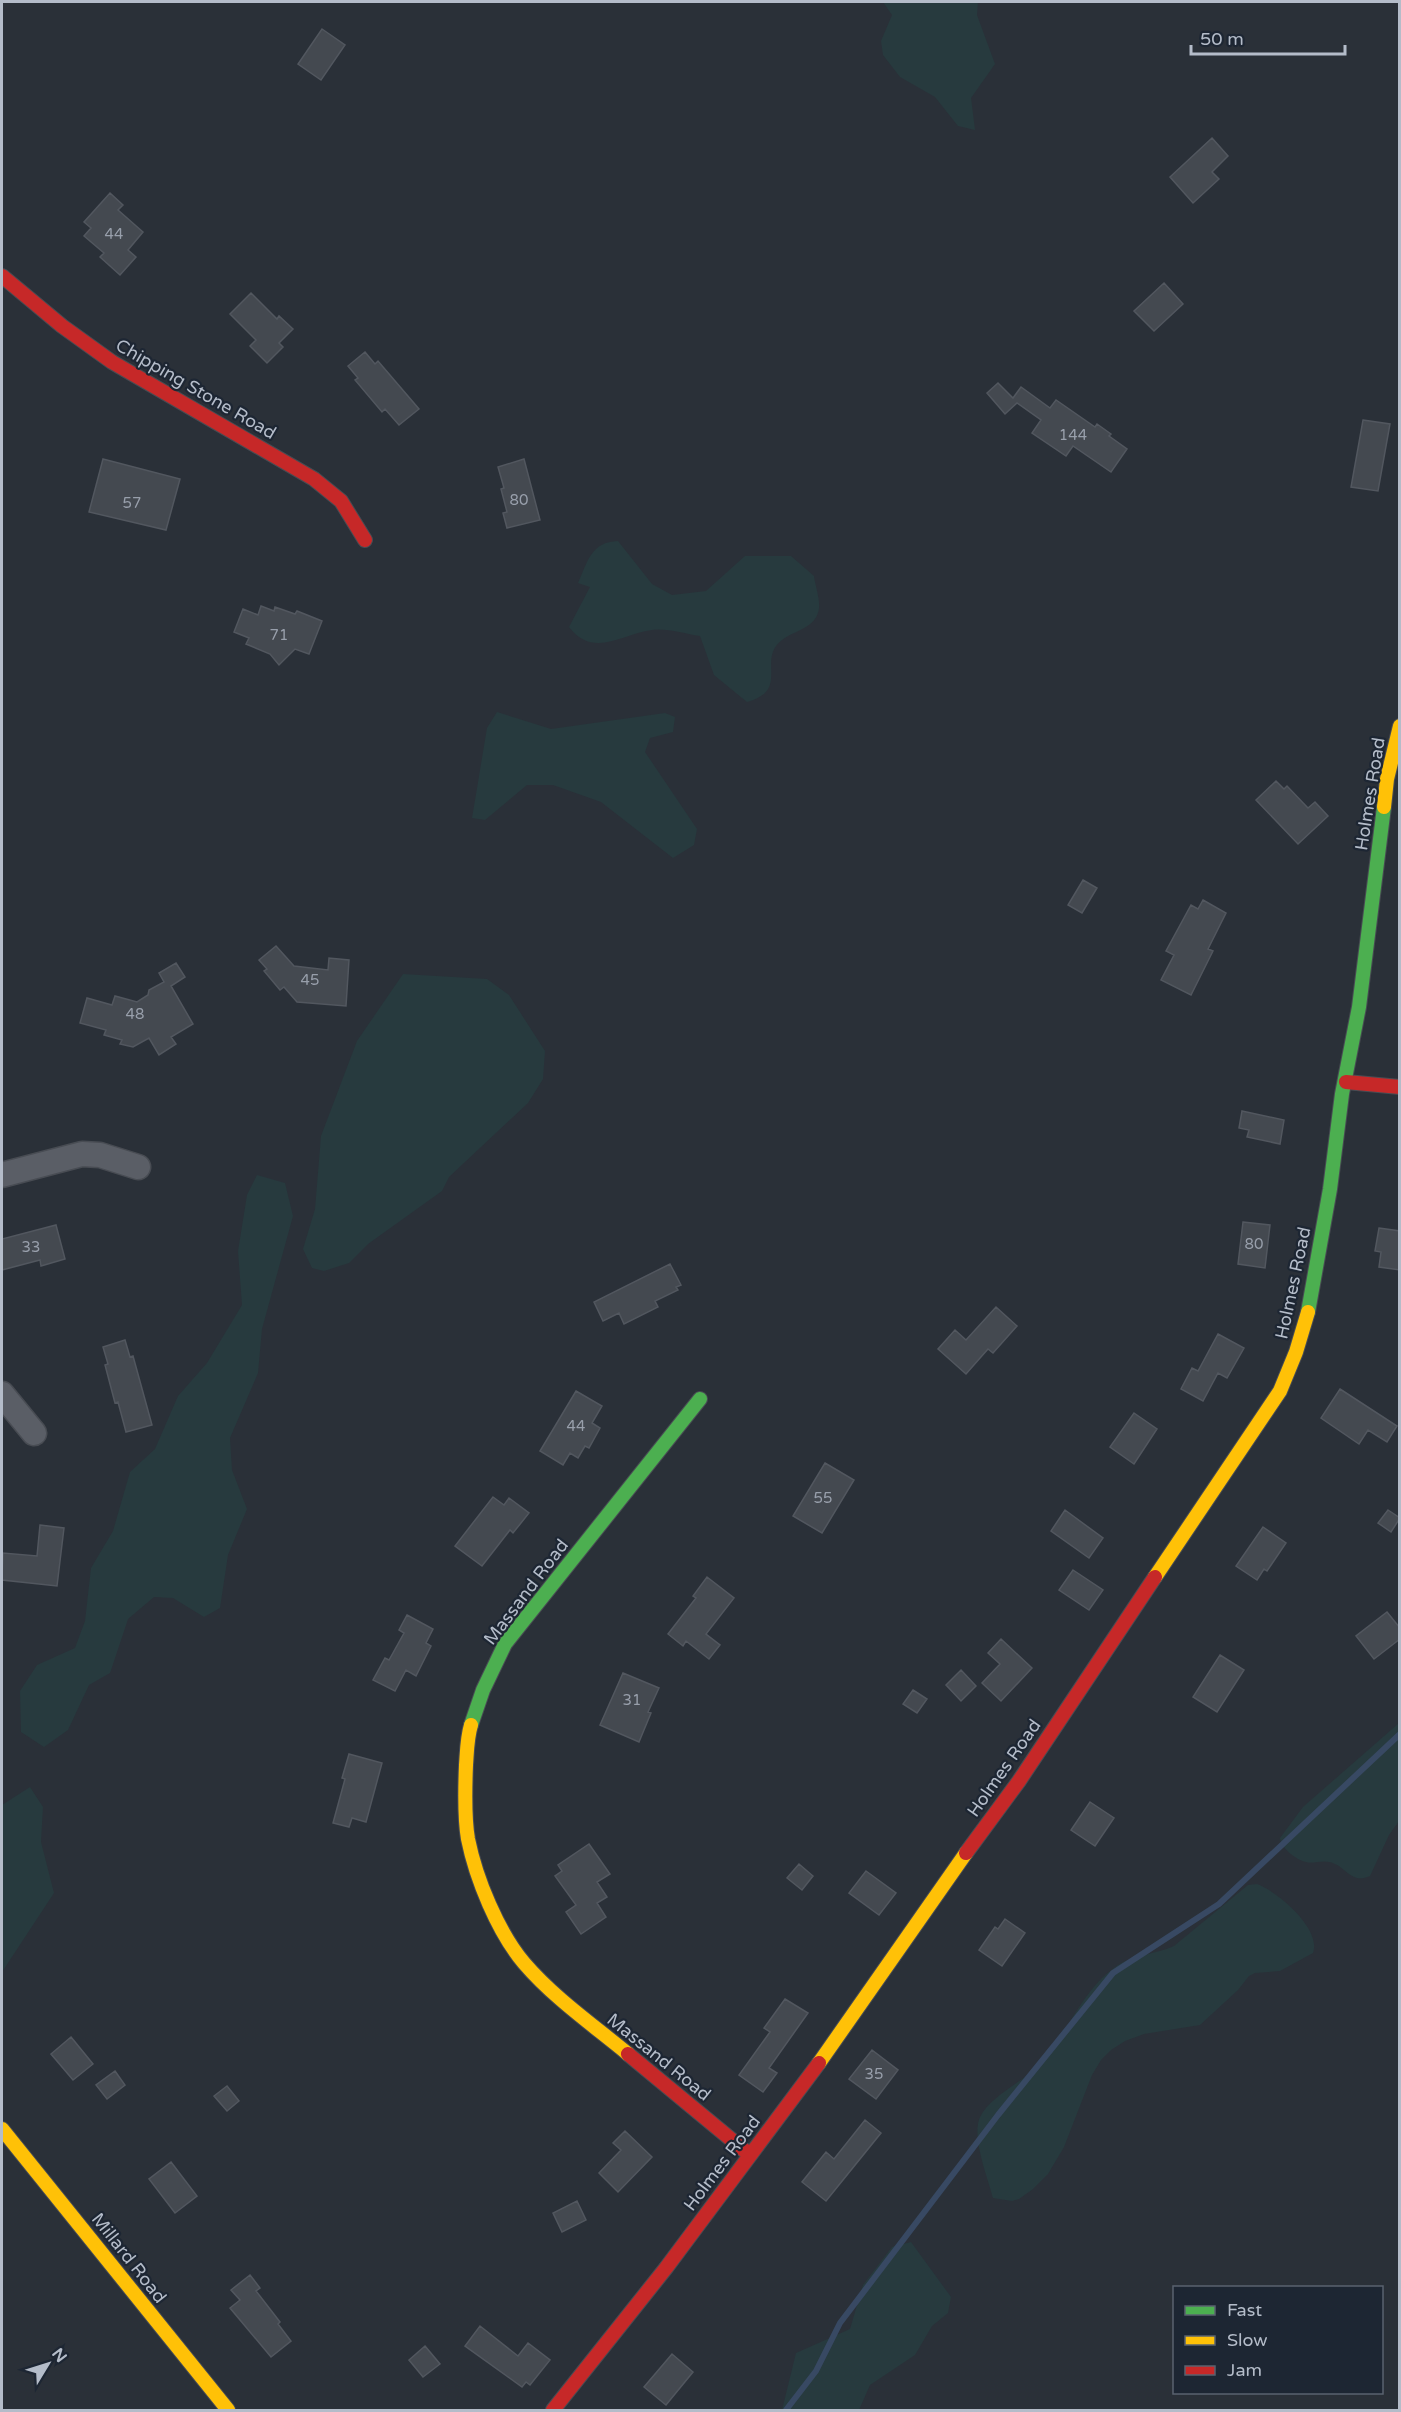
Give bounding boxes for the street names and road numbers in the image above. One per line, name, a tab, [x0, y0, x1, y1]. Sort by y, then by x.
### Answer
street label: Chipping Stone Road	[112, 334, 280, 444]
street label: Holmes Road	[1350, 736, 1390, 852]
street label: Holmes Road	[1270, 1225, 1316, 1341]
street label: Massand Road	[479, 1535, 573, 1649]
street label: Holmes Road	[962, 1715, 1046, 1821]
street label: Massand Road	[603, 2008, 715, 2106]
street label: Holmes Road	[679, 2111, 765, 2215]
street label: Millard Road	[87, 2208, 171, 2308]

